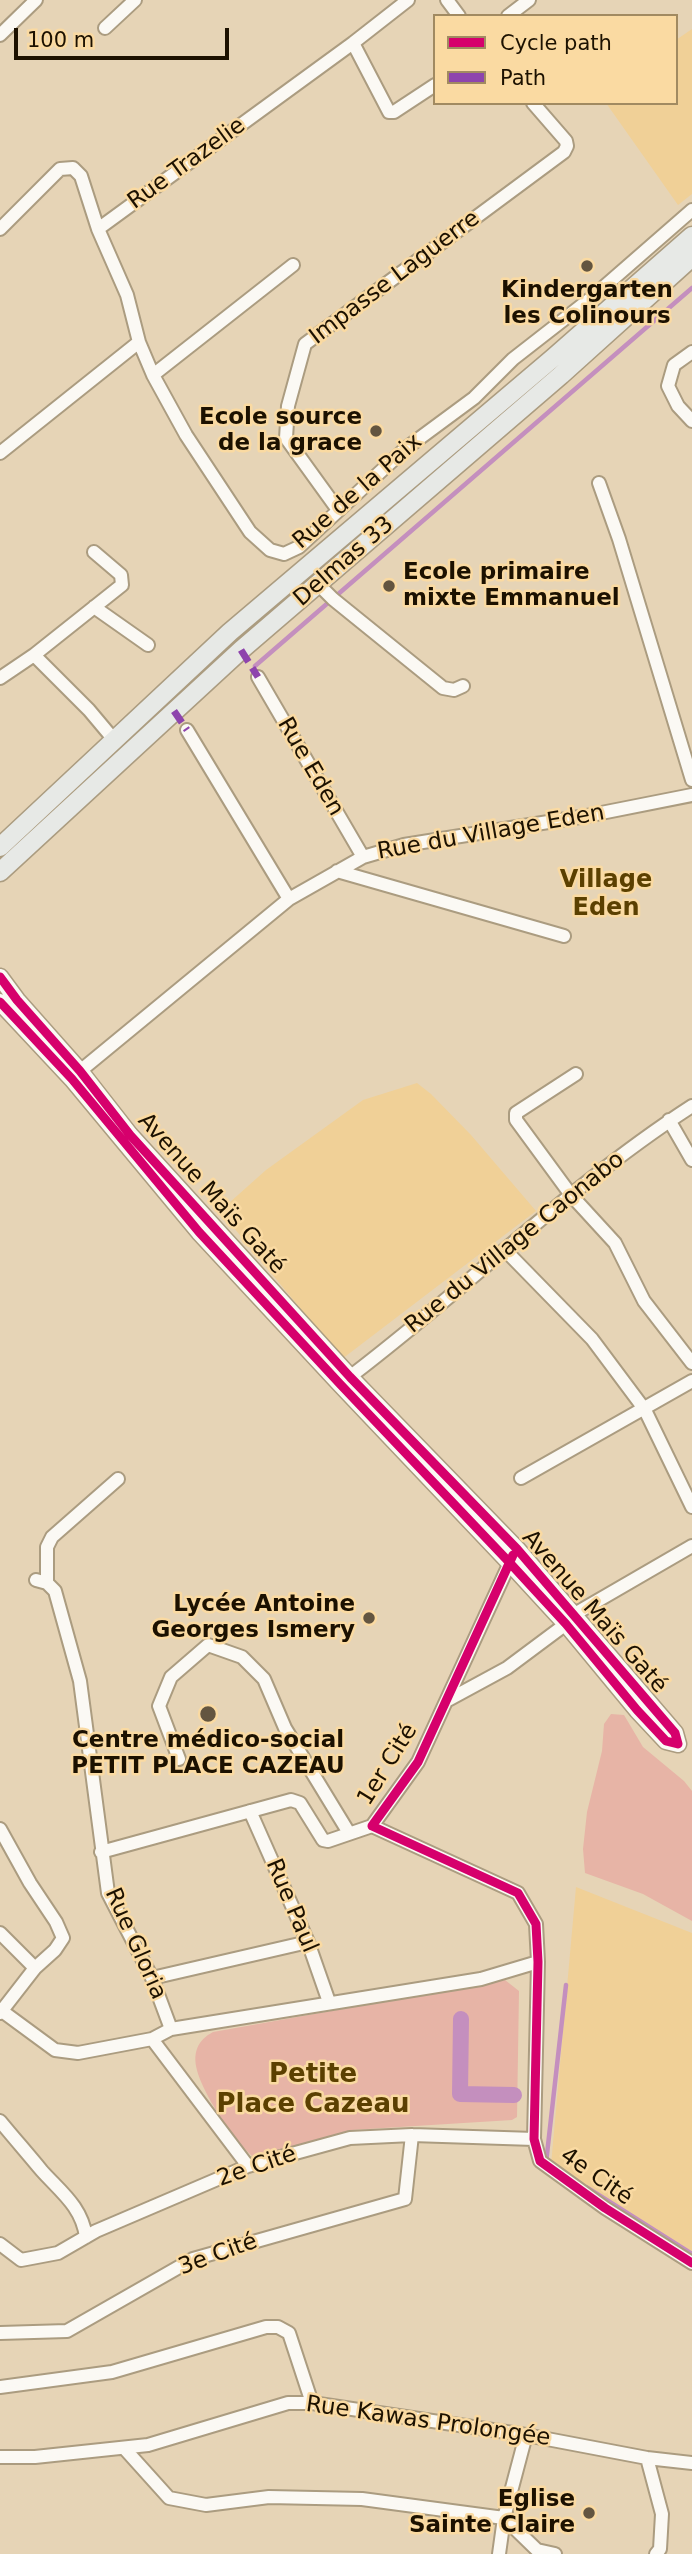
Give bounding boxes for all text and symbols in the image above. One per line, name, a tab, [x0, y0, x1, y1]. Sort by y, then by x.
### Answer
scale bar	[18, 14, 233, 58]
legend	[433, 14, 678, 105]
text: 100 m	[27, 28, 94, 52]
text: Cycle path	[500, 31, 612, 55]
text: Path	[500, 66, 546, 90]
street label: Rue Trazelie	[123, 112, 251, 216]
street label: Impasse Laguerre	[305, 205, 485, 351]
marker: Kindergarten les Colinours	[579, 258, 595, 274]
place label: Kindergarten les Colinours	[501, 277, 673, 331]
place label: Ecole source de la grace	[199, 404, 362, 458]
marker: Ecole source de la grace	[368, 423, 384, 439]
street label: Rue de la Paix	[288, 429, 428, 555]
street label: Delmas 33	[288, 511, 400, 613]
place label: Ecole primaire mixte Emmanuel	[403, 559, 620, 613]
marker: Ecole primaire mixte Emmanuel	[381, 578, 397, 594]
street label: Rue Eden	[271, 713, 349, 821]
street label: Rue du Village Eden	[375, 799, 607, 867]
district label: Village Eden	[560, 867, 652, 923]
street label: Avenue Maïs Gaté	[131, 1108, 291, 1280]
street label: Rue du Village Caonabo	[400, 1146, 630, 1340]
street label: Avenue Maïs Gaté	[516, 1525, 672, 1699]
place label: Lycée Antoine Georges Ismery	[151, 1591, 355, 1645]
marker: Lycée Antoine Georges Ismery	[361, 1610, 377, 1626]
marker: Centre médico-social PETIT PLACE CAZEAU	[198, 1704, 218, 1724]
street label: 1er Cité	[352, 1719, 424, 1811]
place label: Centre médico-social PETIT PLACE CAZEAU	[71, 1727, 345, 1781]
street label: Rue Paul	[259, 1855, 323, 1957]
street label: Rue Gloria	[98, 1884, 172, 2004]
district label: Petite Place Cazeau	[216, 2059, 410, 2120]
street label: 2e Cité	[214, 2141, 300, 2193]
street label: 4e Cité	[555, 2142, 637, 2212]
street label: 3e Cité	[175, 2228, 261, 2282]
street label: Rue Kawas Prolongée	[304, 2391, 552, 2453]
place label: Eglise Sainte Claire	[409, 2486, 575, 2540]
marker: Eglise Sainte Claire	[581, 2505, 597, 2521]

